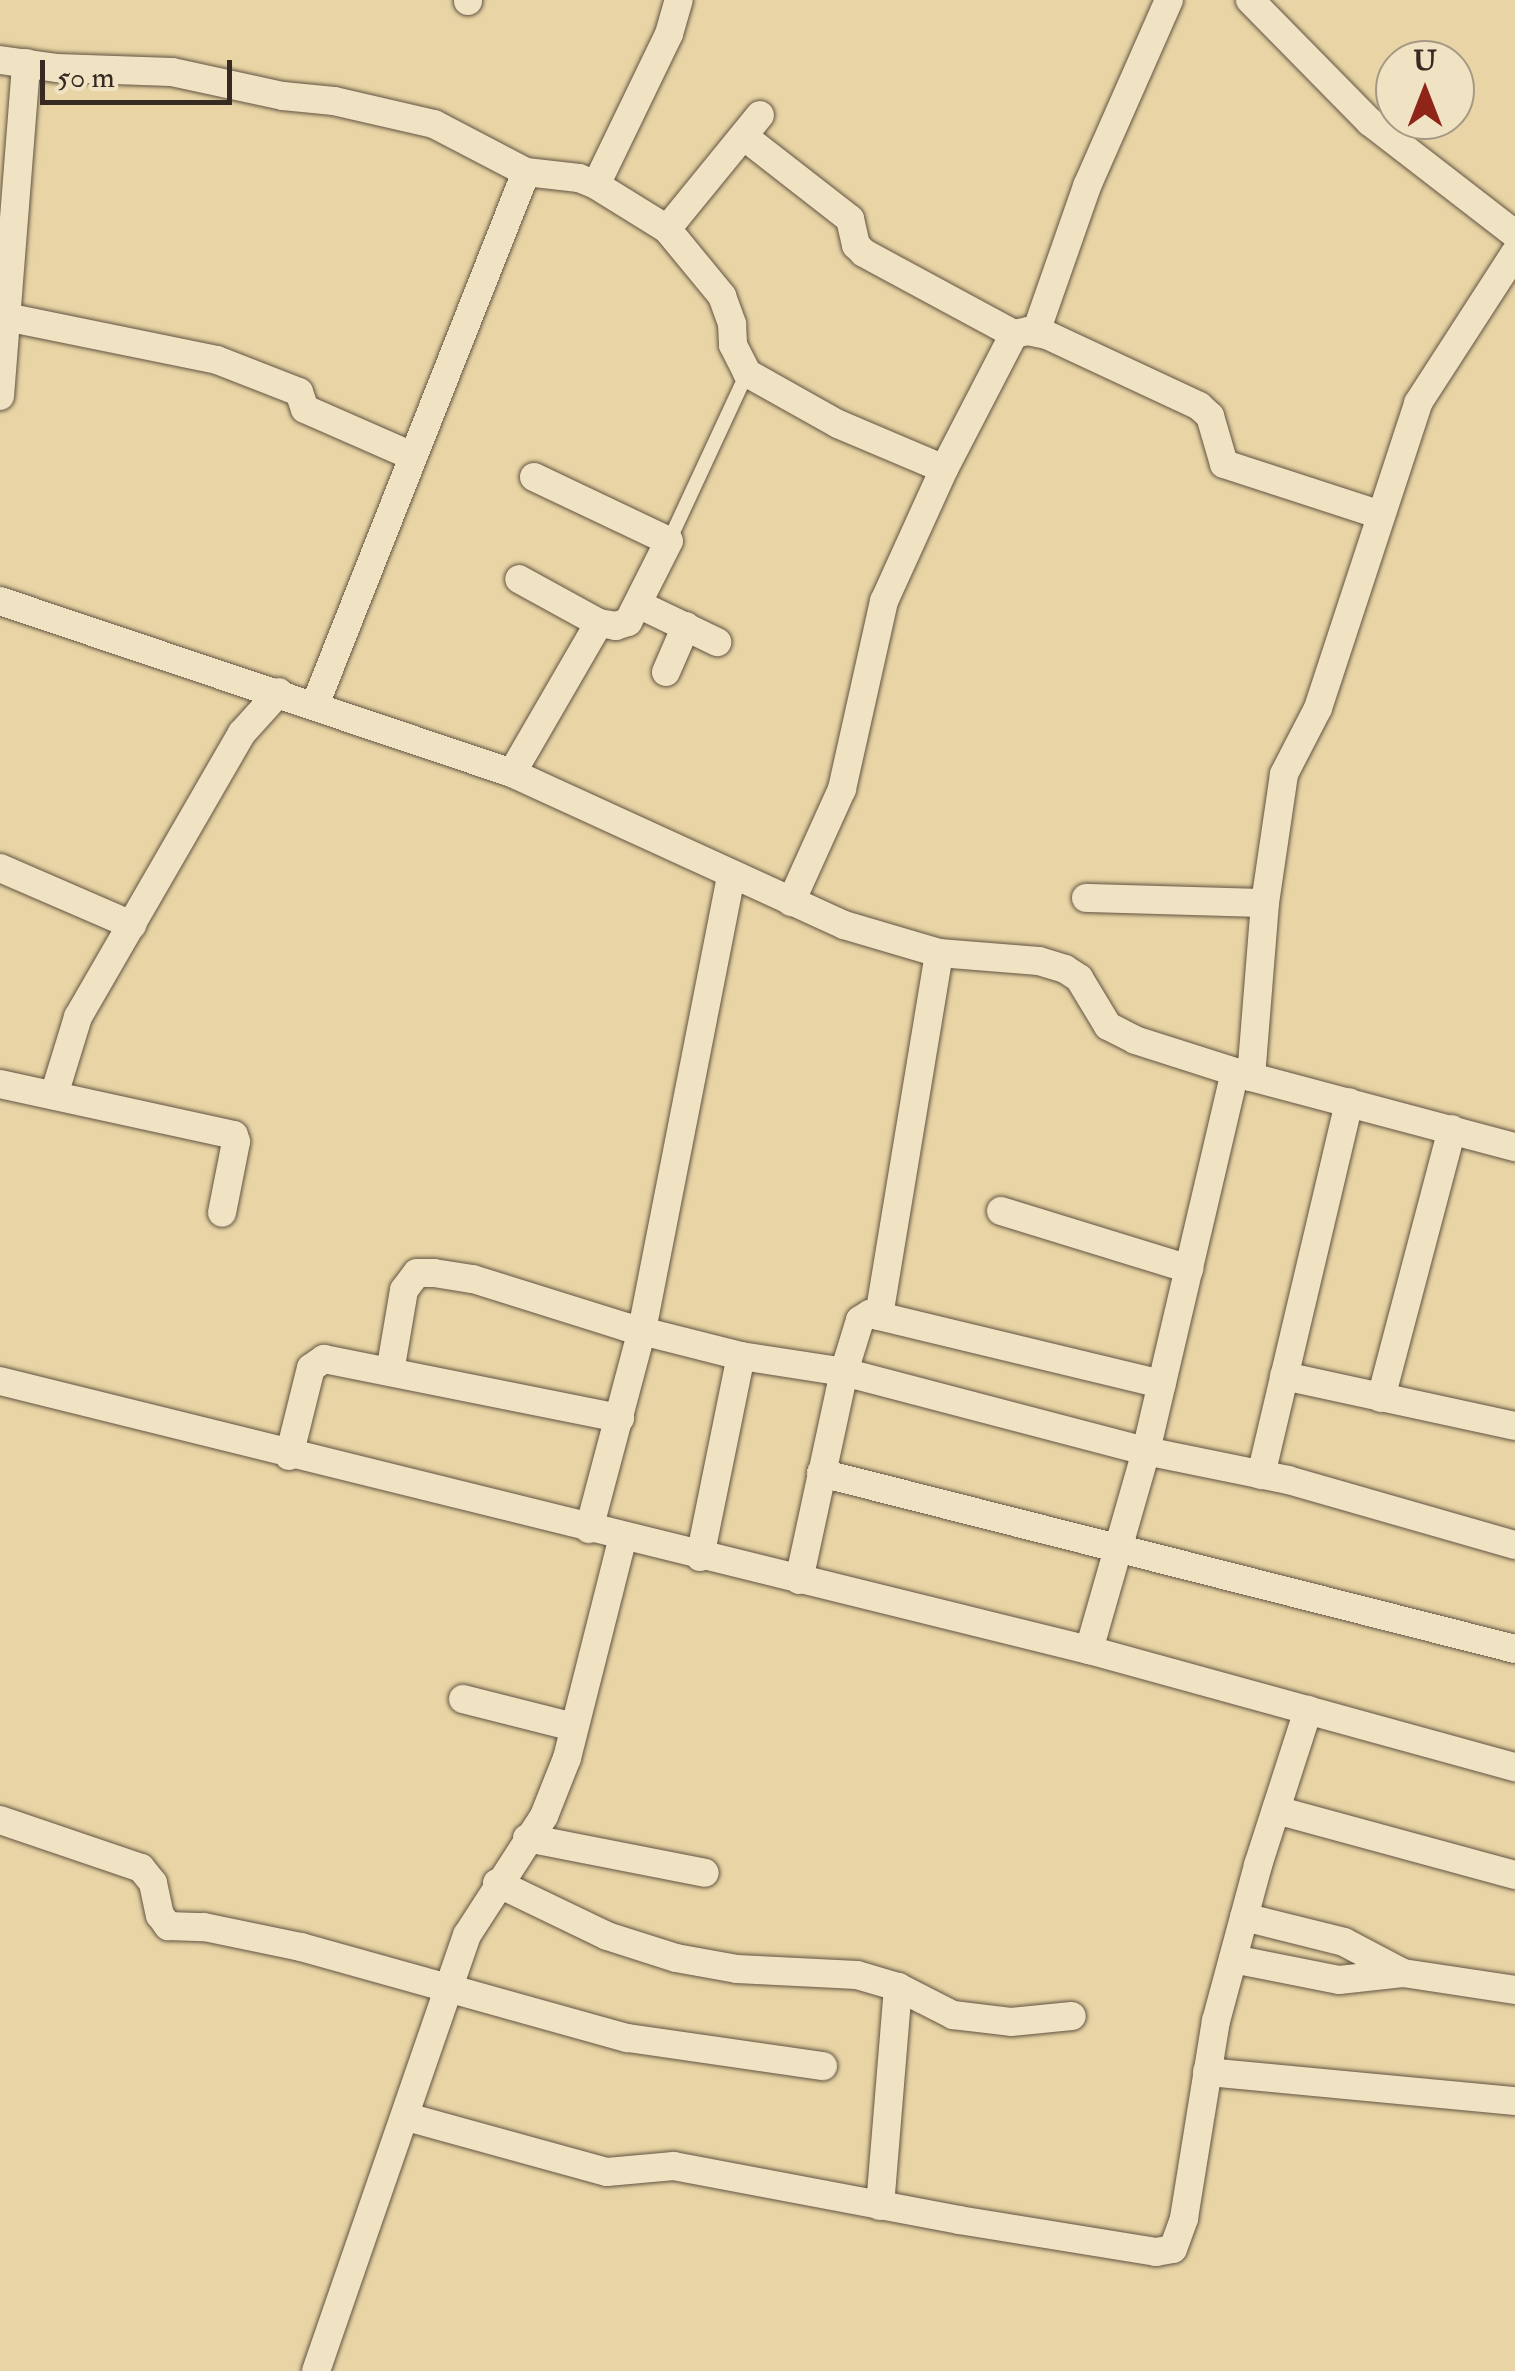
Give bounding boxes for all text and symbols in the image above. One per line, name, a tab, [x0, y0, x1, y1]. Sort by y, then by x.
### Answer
scale bar	[45, 40, 238, 102]
north arrow	[1375, 40, 1475, 140]
text: U	[1413, 44, 1437, 79]
text: 50 m	[57, 59, 115, 96]

